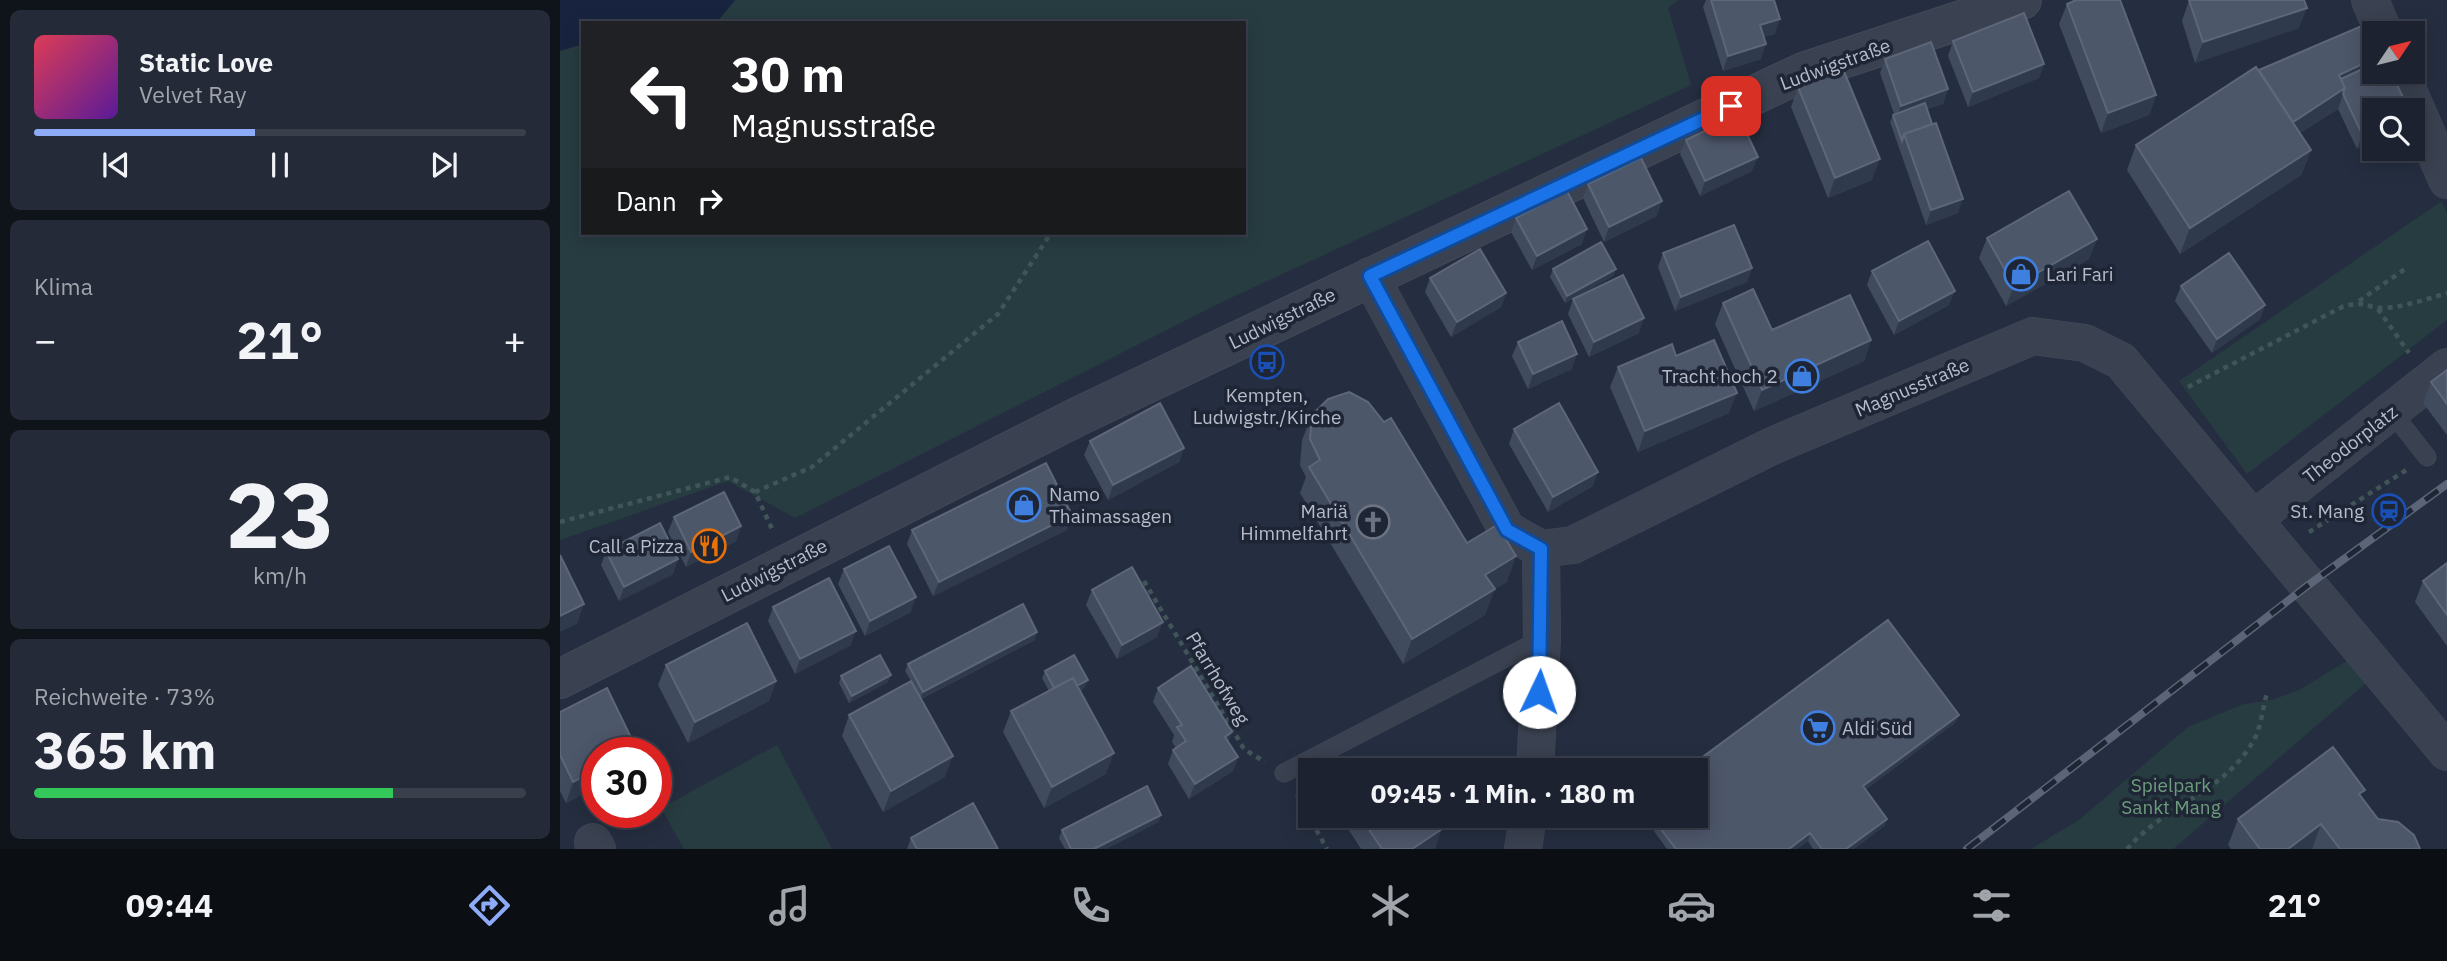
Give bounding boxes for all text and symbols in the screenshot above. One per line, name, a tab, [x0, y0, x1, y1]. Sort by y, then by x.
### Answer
north arrow	[2362, 21, 2426, 84]
map controls	[2362, 21, 2425, 161]
street label: Ludwigstraße	[1776, 33, 1894, 95]
text: 30 m	[731, 42, 845, 105]
text: Static Love	[139, 45, 273, 79]
icon: left	[616, 49, 707, 140]
pin	[1701, 76, 1761, 136]
text: Velvet Ray	[139, 79, 246, 109]
icon: arrive	[1712, 87, 1750, 125]
button: search	[2362, 98, 2425, 161]
text: Magnusstraße	[731, 104, 936, 146]
icon: previous	[97, 146, 135, 184]
icon: pause	[261, 146, 299, 184]
icon: next	[425, 146, 463, 184]
icon: right	[691, 182, 729, 220]
text: Dann	[616, 184, 677, 218]
shop icon: Lari Fari	[2002, 255, 2040, 293]
place label: Lari Fari	[2046, 262, 2114, 286]
text: Klima	[34, 271, 93, 301]
street label: Ludwigstraße	[1225, 282, 1339, 354]
text: 21°	[237, 306, 323, 373]
text: −	[34, 315, 57, 364]
text: +	[503, 315, 526, 364]
bus stop icon: Kempten, Ludwigstr./Kirche	[1248, 343, 1286, 381]
street label: Magnusstraße	[1851, 352, 1973, 422]
shop icon: Tracht hoch 2	[1783, 357, 1821, 395]
place label: Tracht hoch 2	[1662, 364, 1778, 388]
place label: Kempten, Ludwigstr./Kirche	[1193, 383, 1341, 429]
street label: Theodorplatz	[2298, 400, 2402, 488]
text: 23	[225, 455, 335, 573]
place label: Namo Thaimassagen	[1049, 482, 1172, 528]
shop icon: Namo Thaimassagen	[1005, 486, 1043, 524]
station icon: St. Mang	[2370, 492, 2408, 530]
place label: Mariä Himmelfahrt	[1240, 499, 1348, 545]
place label: St. Mang	[2290, 499, 2364, 523]
church icon: Mariä Himmelfahrt	[1354, 503, 1392, 541]
restaurant icon: Call a Pizza	[690, 527, 728, 565]
street label: Ludwigstraße	[717, 533, 831, 607]
place label: Call a Pizza	[589, 534, 684, 558]
text: km/h	[253, 560, 307, 590]
street label: Pfarrhofweg	[1181, 627, 1255, 729]
position arrow	[1502, 655, 1576, 729]
text: Reichweite · 73%	[34, 681, 215, 711]
supermarket icon: Aldi Süd	[1799, 709, 1837, 747]
text: 365 km	[34, 716, 216, 783]
place label: Aldi Süd	[1842, 716, 1912, 740]
speed limit sign: 30	[581, 737, 672, 828]
park label: Spielpark Sankt Mang	[2121, 773, 2221, 819]
text: 09:45 · 1 Min. · 180 m	[1371, 776, 1635, 810]
icon: directions	[465, 881, 514, 930]
icon: music	[765, 881, 814, 930]
icon: phone	[1066, 881, 1115, 930]
icon: climate	[1366, 881, 1415, 930]
icon: car	[1667, 881, 1716, 930]
icon: filters	[1967, 881, 2016, 930]
text: 09:44	[126, 884, 213, 926]
text: 21°	[2268, 884, 2321, 926]

